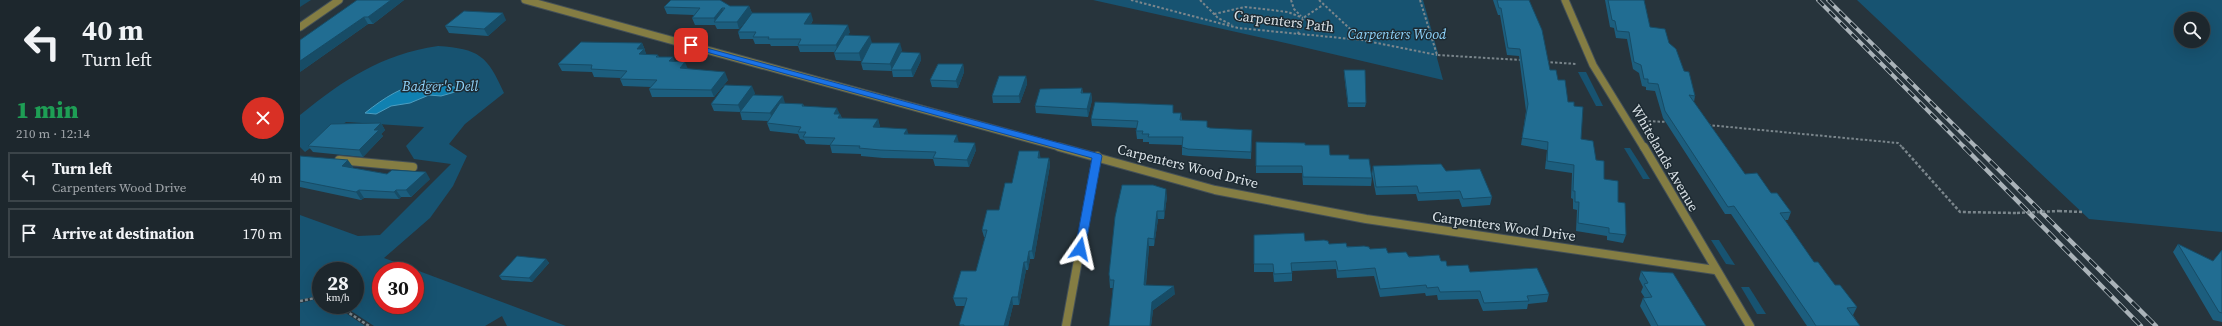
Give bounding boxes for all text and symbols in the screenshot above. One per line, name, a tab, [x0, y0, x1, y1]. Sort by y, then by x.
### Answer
street label: Carpenters Path	[1233, 5, 1335, 37]
text: 40 m	[82, 11, 144, 49]
map controls	[2174, 12, 2210, 48]
button: search	[2174, 12, 2210, 48]
icon: left	[16, 16, 68, 68]
park label: Carpenters Wood	[1348, 24, 1447, 44]
pin	[674, 28, 708, 62]
icon: arrive	[680, 34, 702, 56]
text: Turn left	[82, 47, 152, 72]
park label: Badger's Dell	[401, 76, 478, 96]
text: 1 min	[16, 93, 79, 126]
button: close	[242, 97, 284, 139]
street label: Whitelands Avenue	[1626, 101, 1704, 215]
text: 210 m · 12:14	[16, 125, 90, 142]
street label: Carpenters Wood Drive	[1115, 139, 1261, 193]
text: Turn left	[52, 158, 112, 179]
icon: left	[18, 166, 40, 188]
text: 40 m	[250, 167, 282, 188]
text: Carpenters Wood Drive	[52, 179, 186, 196]
street label: Carpenters Wood Drive	[1431, 206, 1577, 246]
icon: arrive	[18, 222, 40, 244]
text: Arrive at destination	[52, 223, 194, 244]
text: 170 m	[242, 223, 282, 244]
position arrow	[1059, 228, 1101, 270]
speed limit sign: 30	[372, 262, 424, 314]
text: 28	[327, 269, 349, 297]
text: km/h	[326, 291, 350, 304]

